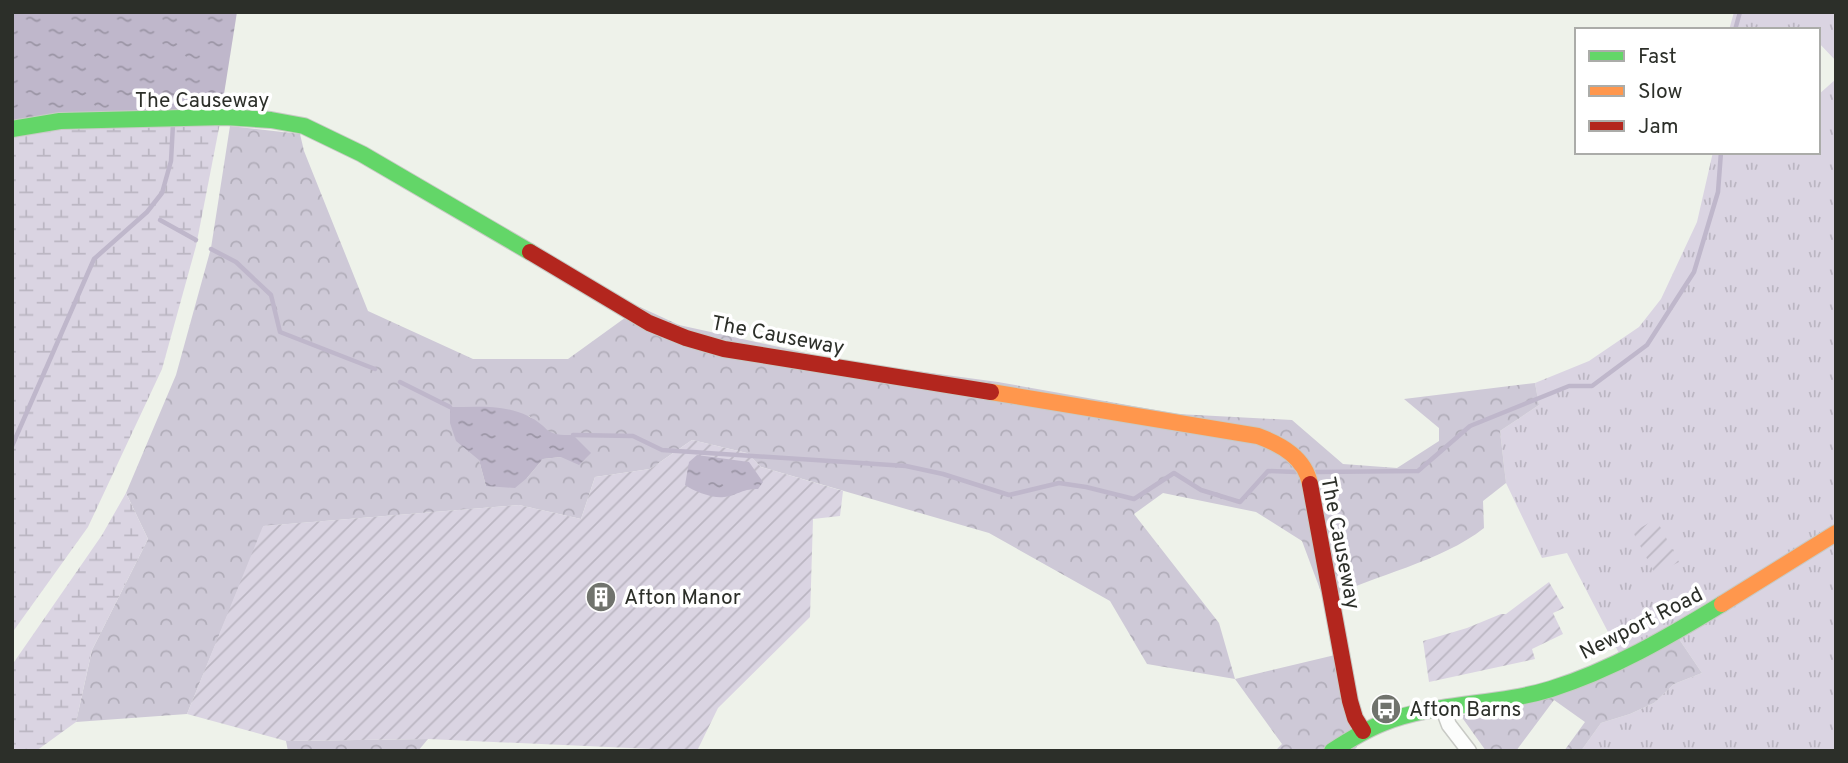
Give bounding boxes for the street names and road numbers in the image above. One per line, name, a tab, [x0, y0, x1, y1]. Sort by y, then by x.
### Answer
street label: The Causeway	[135, 88, 269, 115]
street label: The Causeway	[709, 310, 846, 363]
street label: The Causeway	[1313, 475, 1366, 612]
street label: Newport Road	[1575, 582, 1708, 667]

